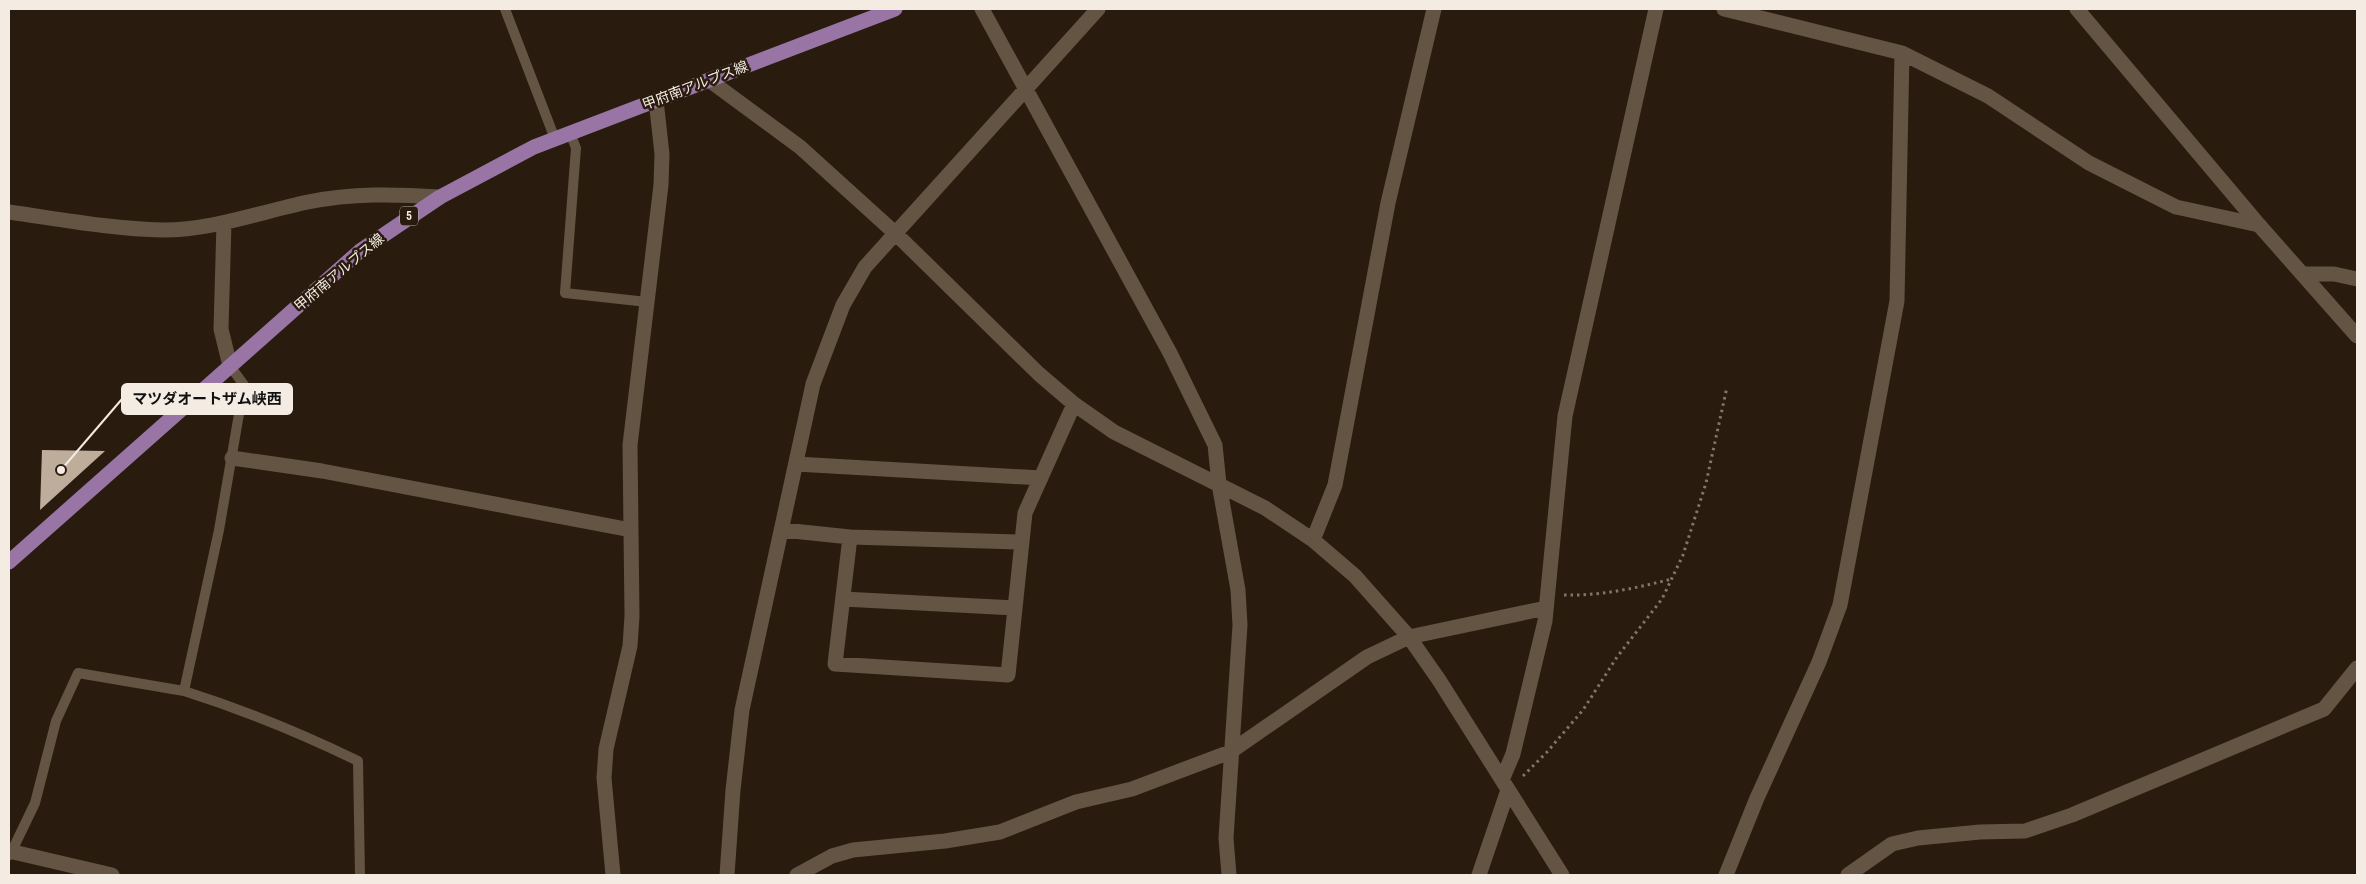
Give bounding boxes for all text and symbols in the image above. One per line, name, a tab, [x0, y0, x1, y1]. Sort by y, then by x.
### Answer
street label: 甲府南アルプス線	[640, 57, 750, 113]
road number: 5	[400, 207, 418, 226]
street label: 甲府南アルプス線	[290, 229, 388, 315]
callout: マツダオートザム峡西	[122, 384, 292, 414]
text: マツダオートザム峡西	[132, 388, 282, 409]

